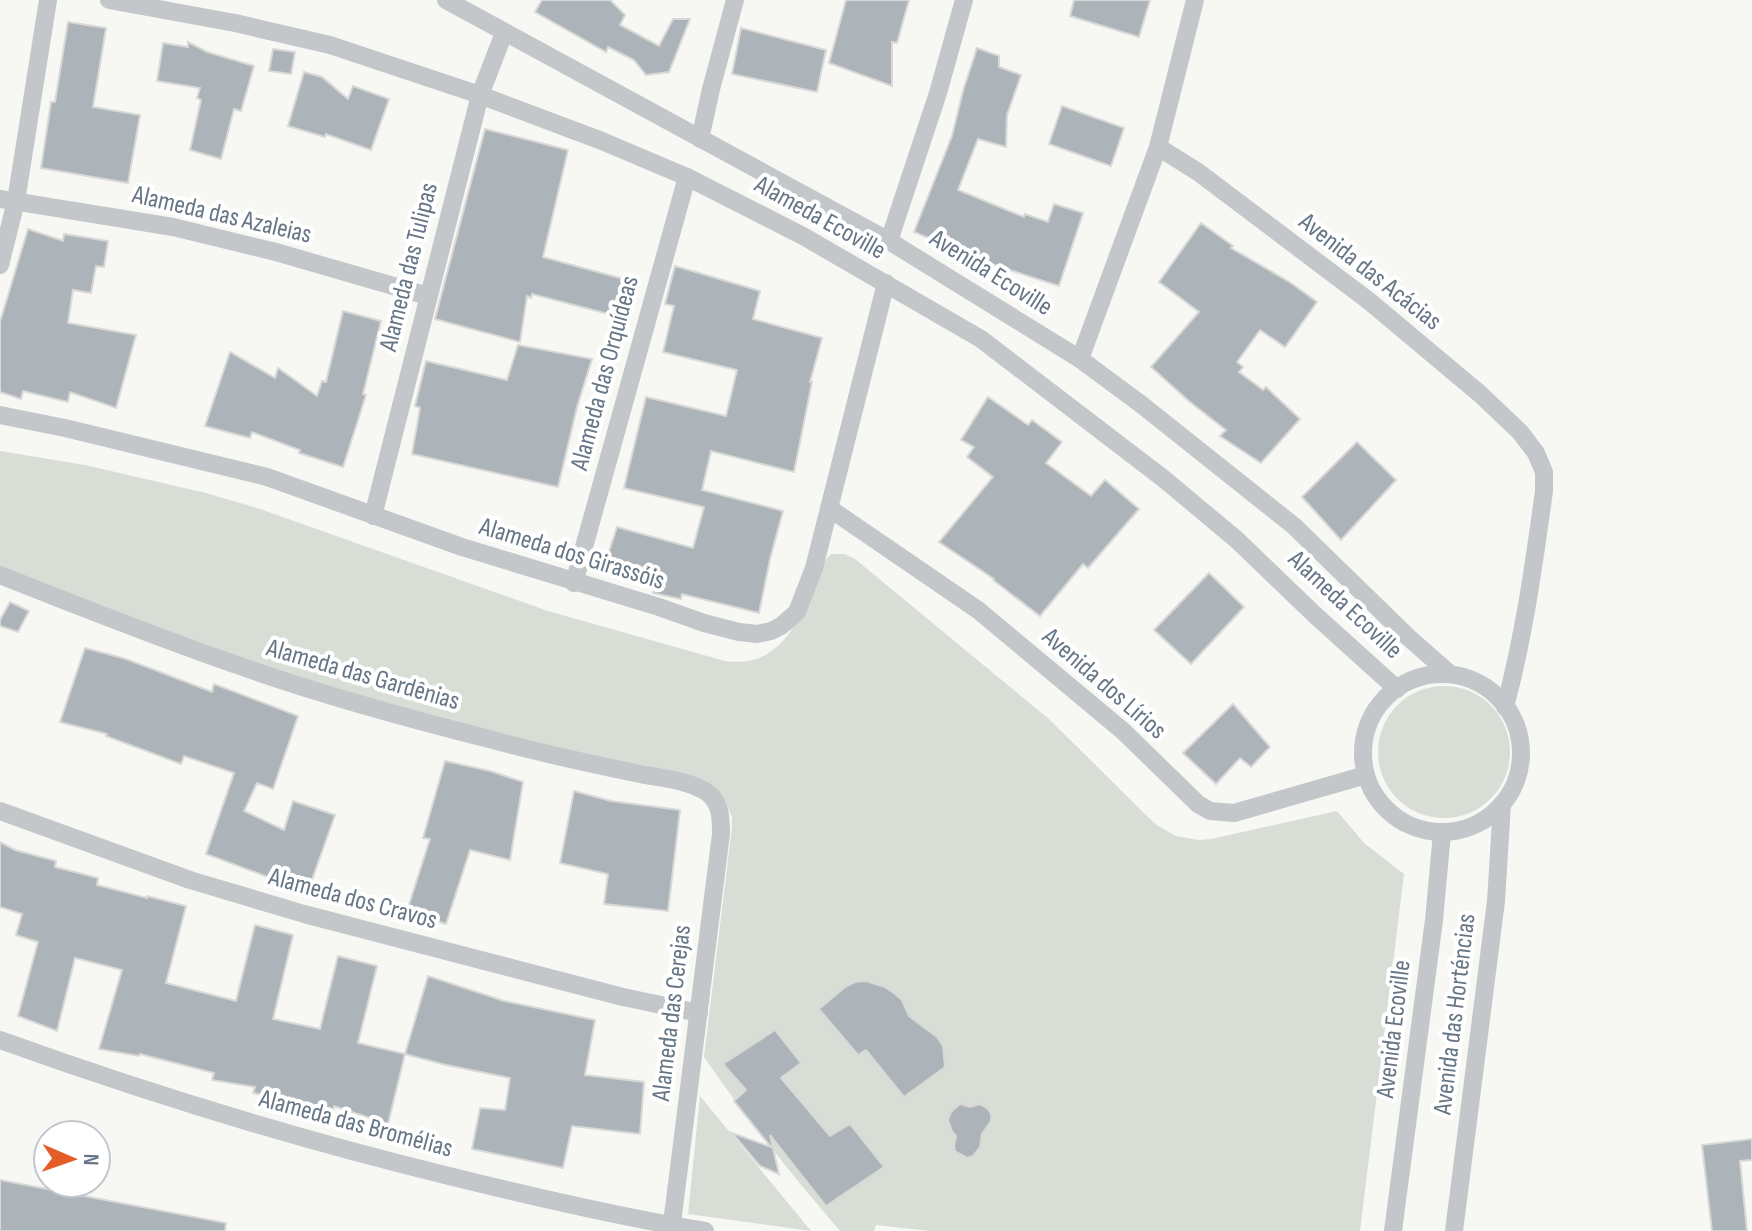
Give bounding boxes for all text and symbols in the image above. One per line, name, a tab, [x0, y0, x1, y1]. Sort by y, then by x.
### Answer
street label: Alameda Ecoville	[748, 169, 891, 267]
street label: Alameda das Azaleias	[128, 179, 315, 251]
street label: Alameda das Tulipas	[373, 180, 445, 355]
street label: Avenida das Acácias	[1292, 206, 1448, 337]
street label: Avenida Ecoville	[923, 223, 1058, 323]
street label: Alameda das Orquídeas	[564, 272, 646, 474]
street label: Alameda dos Girassóis	[475, 511, 668, 597]
street label: Alameda Ecoville	[1281, 544, 1409, 666]
street label: Avenida dos Lírios	[1035, 621, 1172, 746]
street label: Alameda das Gardênias	[262, 632, 463, 717]
street label: Alameda dos Cravos	[265, 861, 441, 936]
street label: Avenida das Horténcias	[1427, 912, 1483, 1117]
street label: Alameda das Cerejas	[646, 923, 698, 1104]
street label: Avenida Ecoville	[1370, 958, 1418, 1101]
street label: Alameda das Bromélias	[255, 1083, 456, 1165]
north arrow	[32, 1119, 112, 1199]
text: N	[77, 1153, 104, 1166]

